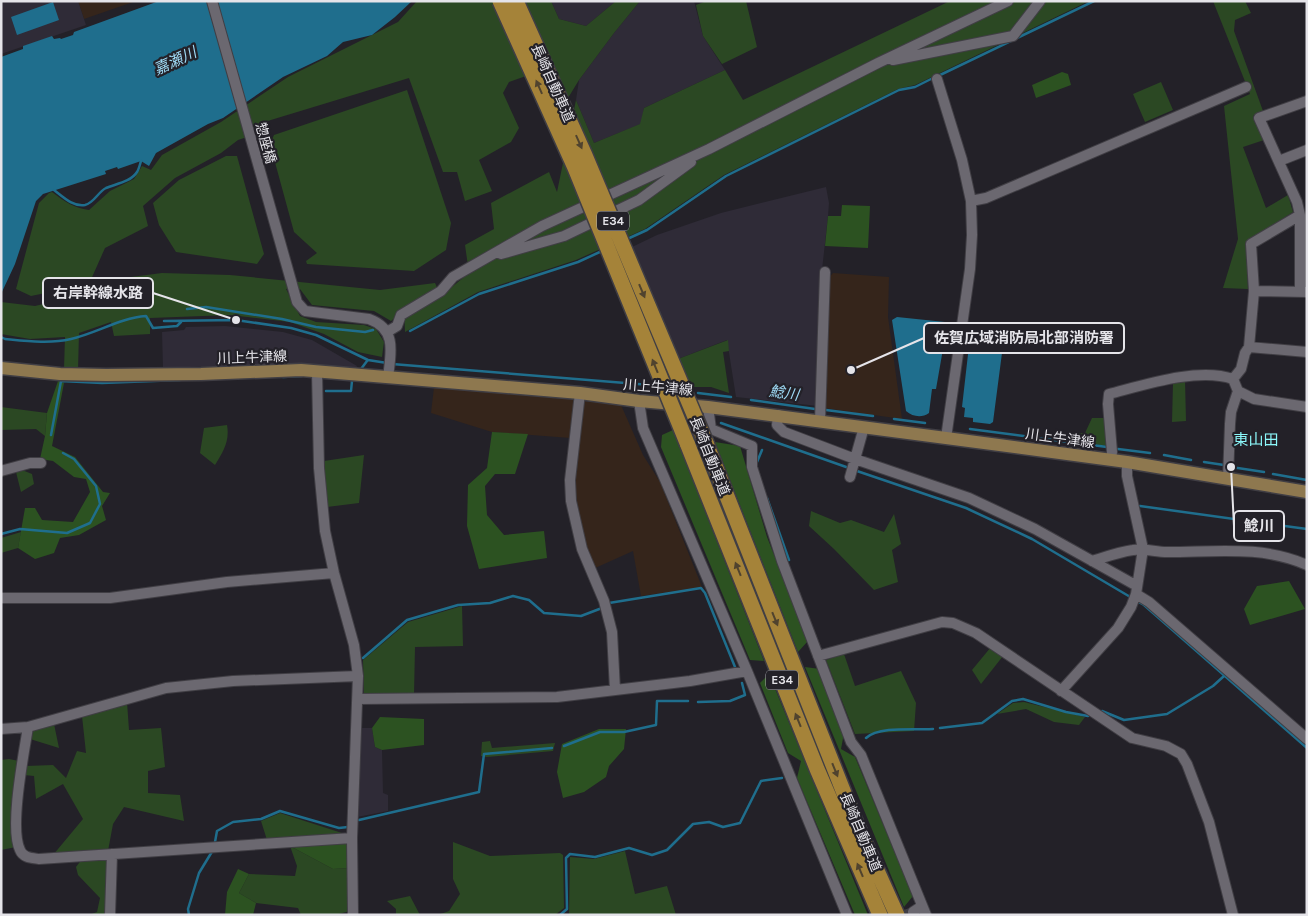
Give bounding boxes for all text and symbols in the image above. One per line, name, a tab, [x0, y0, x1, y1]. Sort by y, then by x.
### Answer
street label: 長崎自動車道	[528, 41, 577, 125]
water label: 嘉瀬川	[151, 42, 201, 79]
one-way arrow	[534, 80, 542, 94]
street label: 惣座橋	[252, 121, 279, 166]
one-way arrow	[576, 135, 584, 149]
road number: E34	[597, 212, 629, 230]
callout: 右岸幹線水路	[43, 278, 153, 308]
text: 右岸幹線水路	[53, 284, 143, 302]
one-way arrow	[638, 284, 646, 299]
callout: 佐賀広域消防局北部消防署	[924, 323, 1124, 353]
text: 佐賀広域消防局北部消防署	[934, 329, 1114, 347]
street label: 川上牛津線	[217, 348, 287, 367]
one-way arrow	[651, 358, 659, 373]
street label: 川上牛津線	[622, 376, 694, 399]
water label: 鯰川	[768, 382, 802, 404]
street label: 長崎自動車道	[686, 414, 733, 498]
street label: 川上牛津線	[1024, 425, 1096, 452]
district label: 東山田	[1233, 431, 1279, 449]
callout: 鯰川	[1234, 511, 1284, 541]
text: 鯰川	[1244, 517, 1274, 535]
one-way arrow	[734, 561, 742, 576]
one-way arrow	[772, 612, 780, 626]
road number: E34	[766, 670, 798, 690]
one-way arrow	[794, 712, 802, 727]
one-way arrow	[831, 763, 839, 778]
street label: 長崎自動車道	[836, 790, 885, 874]
one-way arrow	[856, 863, 864, 877]

